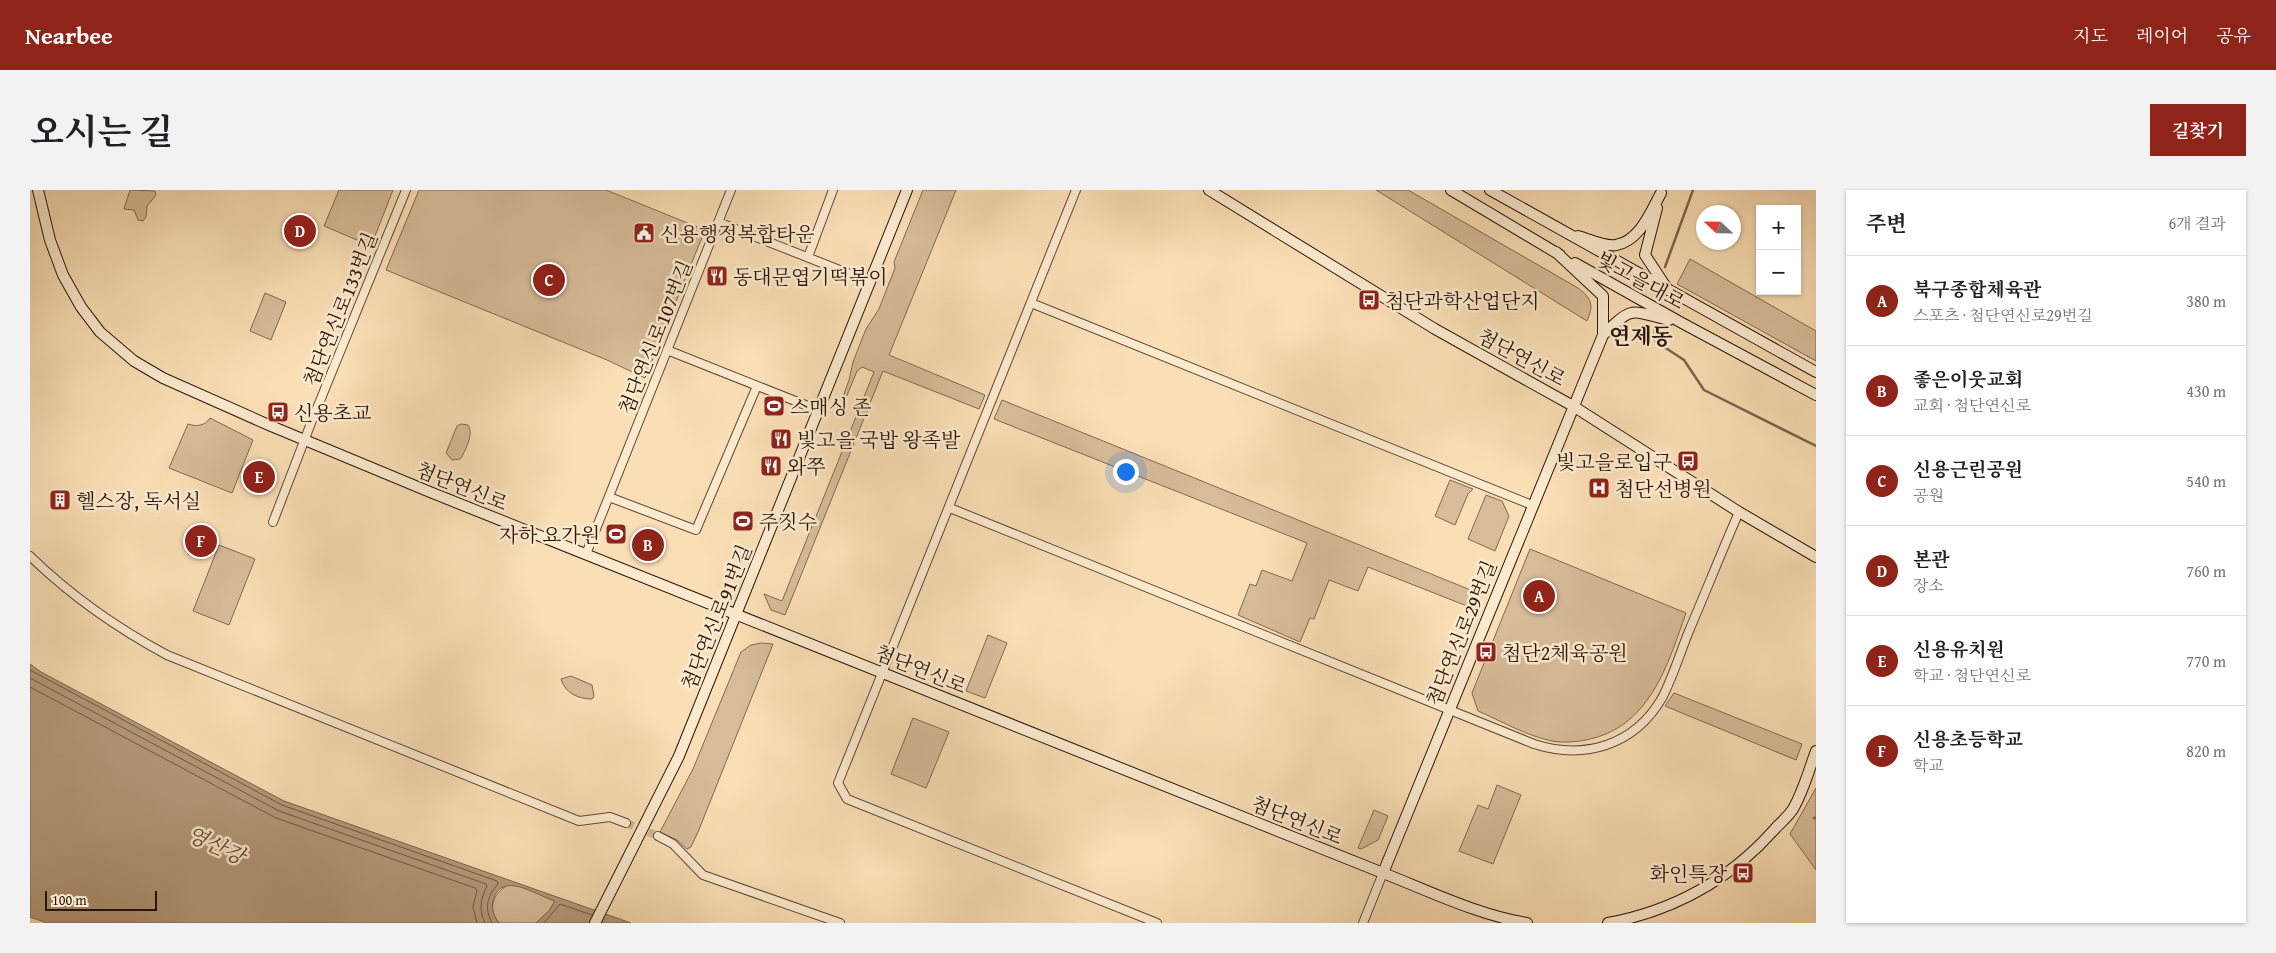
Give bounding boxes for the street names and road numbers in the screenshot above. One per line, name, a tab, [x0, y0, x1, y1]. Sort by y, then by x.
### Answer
street label: 첨단연신로133번길	[296, 227, 384, 391]
street label: 빛고을대로	[1592, 244, 1690, 316]
street label: 첨단연신로107번길	[611, 255, 699, 419]
street label: 첨단연신로	[1473, 321, 1571, 393]
street label: 첨단연신로	[412, 454, 512, 518]
street label: 첨단연신로91번길	[674, 540, 758, 694]
street label: 첨단연신로29번길	[1419, 556, 1503, 710]
street label: 첨단연신로	[871, 637, 971, 701]
street label: 첨단연신로	[1247, 788, 1347, 852]

